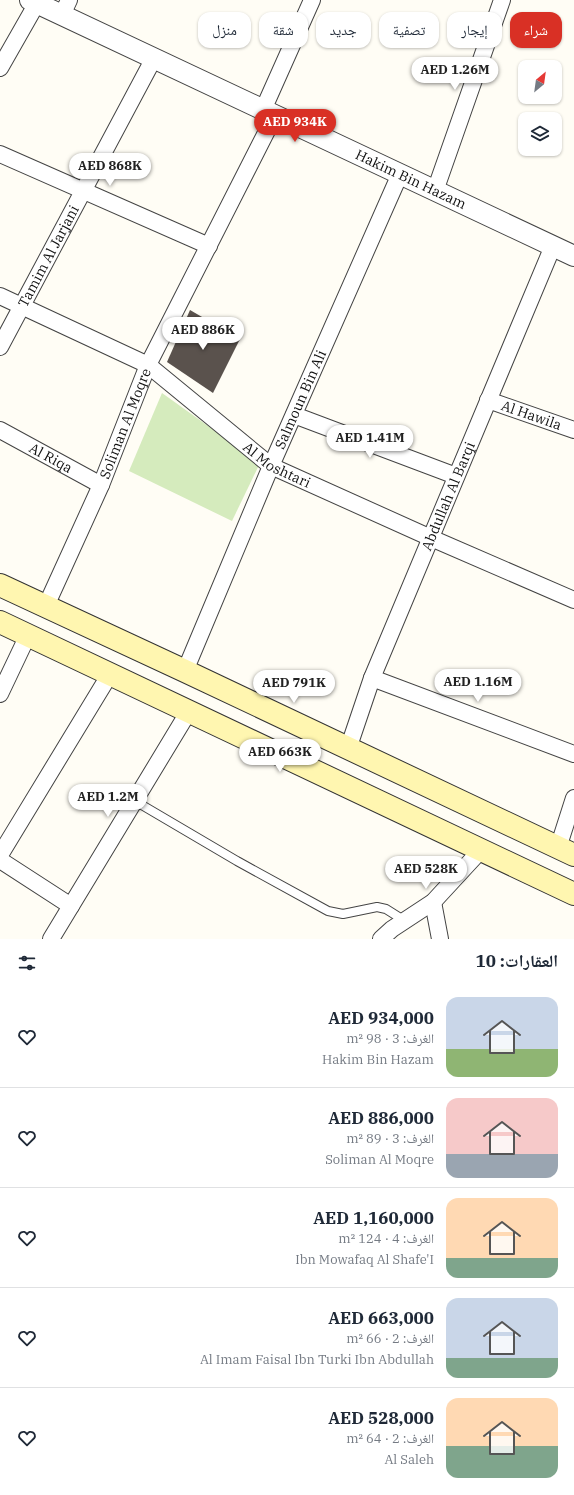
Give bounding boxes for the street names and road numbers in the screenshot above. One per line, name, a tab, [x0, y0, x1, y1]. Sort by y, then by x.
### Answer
street label: Hakim Bin Hazam	[352, 145, 469, 213]
street label: Tamim Al Jarjani	[14, 202, 83, 310]
street label: Salmoun Bin Ali	[271, 347, 330, 452]
street label: Soliman Al Moqre	[95, 366, 155, 481]
street label: Al Hawila	[499, 396, 564, 434]
street label: Al Moshtari	[239, 438, 313, 492]
street label: Al Riqa	[26, 439, 76, 477]
street label: Abdullah Al Barqi	[417, 439, 479, 553]

